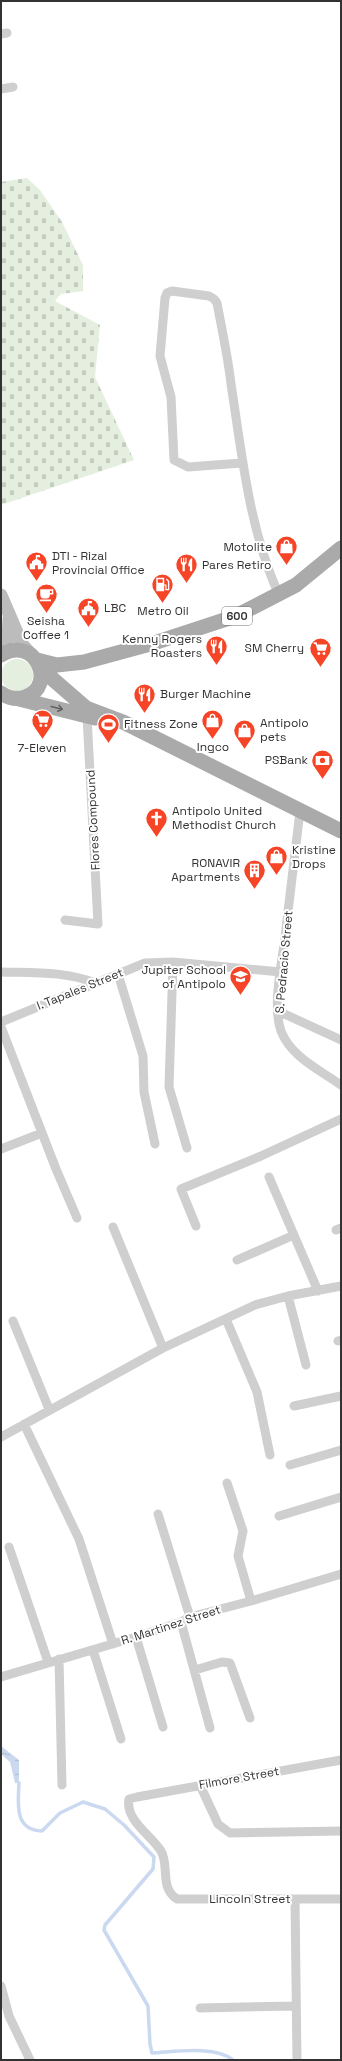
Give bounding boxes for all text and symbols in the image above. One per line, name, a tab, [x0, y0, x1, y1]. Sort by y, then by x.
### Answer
shop icon: Motolite	[274, 534, 300, 567]
place label: Motolite	[223, 539, 272, 555]
place label: DTI - Rizal Provincial Office	[52, 548, 145, 578]
public building icon: DTI - Rizal Provincial Office	[24, 550, 50, 583]
restaurant icon: Pares Retiro	[174, 552, 200, 585]
place label: Pares Retiro	[202, 557, 271, 573]
fuel station icon: Metro Oil	[150, 571, 176, 604]
cafe icon: Seisha Coffee 1	[33, 581, 59, 614]
public building icon: LBC	[75, 595, 101, 628]
place label: LBC	[104, 600, 126, 616]
place label: Metro Oil	[137, 603, 189, 619]
road number: 600	[222, 607, 252, 625]
place label: Seisha Coffee 1	[23, 613, 69, 643]
place label: Kenny Rogers Roasters	[122, 631, 202, 661]
restaurant icon: Kenny Rogers Roasters	[204, 633, 230, 666]
supermarket icon: SM Cherry	[307, 635, 333, 668]
place label: SM Cherry	[245, 640, 304, 656]
restaurant icon: Burger Machine	[132, 681, 158, 714]
place label: Burger Machine	[160, 686, 251, 702]
one-way arrow	[50, 704, 63, 712]
shop icon: Ingco	[200, 707, 226, 740]
supermarket icon: 7-Eleven	[29, 708, 55, 741]
sports icon: Fitness Zone	[95, 711, 121, 744]
place label: Antipolo pets	[260, 715, 309, 745]
place label: Fitness Zone	[124, 716, 198, 732]
shop icon: Antipolo pets	[232, 717, 258, 750]
place label: Ingco	[197, 739, 229, 755]
place label: 7-Eleven	[18, 740, 66, 756]
bank icon: PSBank	[310, 747, 336, 780]
place label: PSBank	[265, 752, 309, 768]
street label: Flores Compound	[82, 769, 104, 871]
place label: Antipolo United Methodist Church	[172, 803, 276, 833]
church icon: Antipolo United Methodist Church	[143, 805, 169, 838]
place label: Kristine Drops	[292, 842, 336, 872]
shop icon: Kristine Drops	[263, 844, 289, 877]
place label: RONAVIR Apartments	[171, 855, 240, 885]
building icon: RONAVIR Apartments	[242, 857, 268, 890]
street label: S. Pedracio Street	[272, 910, 296, 1014]
place label: Jupiter School of Antipolo	[141, 962, 226, 992]
street label: I. Tapales Street	[34, 964, 126, 1014]
school or university icon: Jupiter School of Antipolo	[228, 964, 254, 997]
street label: R. Martinez Street	[119, 1601, 223, 1649]
street label: Filmore Street	[198, 1763, 280, 1793]
street label: Lincoln Street	[209, 1891, 291, 1907]

